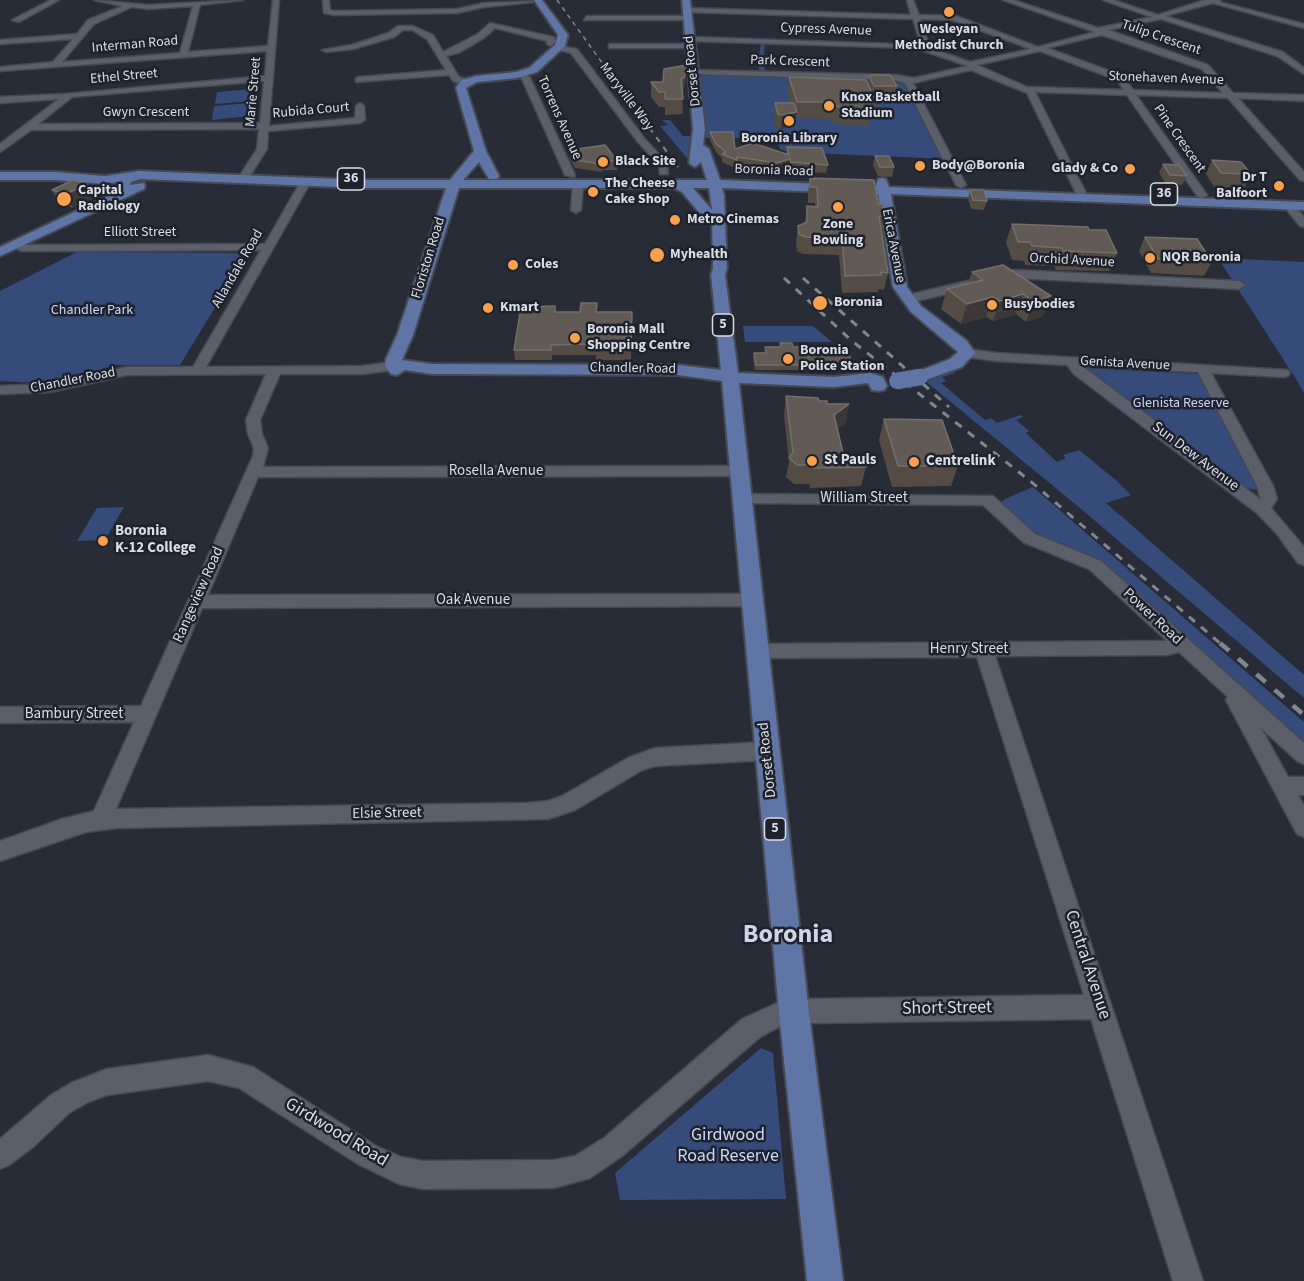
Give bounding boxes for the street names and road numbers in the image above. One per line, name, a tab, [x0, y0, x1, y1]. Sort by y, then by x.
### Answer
street label: Tulip Crescent	[1119, 17, 1203, 59]
street label: Cypress Avenue	[780, 20, 872, 40]
street label: Interman Road	[91, 33, 179, 57]
street label: Dorset Road	[681, 35, 705, 107]
street label: Park Crescent	[750, 52, 830, 72]
street label: Marie Street	[243, 56, 265, 128]
street label: Maryville Way	[595, 60, 657, 134]
street label: Ethel Street	[90, 66, 158, 88]
street label: Stonehaven Avenue	[1108, 69, 1224, 89]
street label: Torrens Avenue	[533, 73, 585, 163]
street label: Rubida Court	[272, 99, 350, 123]
street label: Pine Crescent	[1149, 102, 1209, 176]
street label: Gwyn Crescent	[103, 105, 189, 121]
street label: Boronia Road	[734, 161, 814, 181]
road number: 36	[338, 168, 364, 190]
road number: 36	[1150, 183, 1178, 205]
street label: Erica Avenue	[878, 208, 908, 284]
street label: Floriston Road	[409, 215, 449, 301]
street label: Elliott Street	[104, 225, 176, 241]
street label: Allandale Road	[209, 227, 267, 311]
street label: Orchid Avenue	[1029, 250, 1115, 272]
road number: 5	[712, 314, 734, 336]
street label: Genista Avenue	[1080, 353, 1170, 375]
street label: Chandler Road	[590, 360, 676, 378]
street label: Chandler Road	[29, 365, 117, 397]
street label: Sun Dew Avenue	[1148, 418, 1242, 496]
street label: Rosella Avenue	[449, 463, 543, 481]
street label: William Street	[820, 490, 908, 508]
street label: Rangeview Road	[170, 544, 228, 646]
street label: Power Road	[1119, 585, 1185, 649]
street label: Oak Avenue	[436, 592, 510, 610]
street label: Henry Street	[930, 641, 1008, 659]
street label: Bambury Street	[25, 706, 123, 724]
street label: Dorset Road	[755, 721, 781, 799]
street label: Elsie Street	[352, 804, 422, 824]
road number: 5	[764, 818, 786, 840]
street label: Central Avenue	[1059, 908, 1115, 1022]
street label: Short Street	[902, 997, 992, 1021]
street label: Girdwood Road	[281, 1094, 391, 1172]

